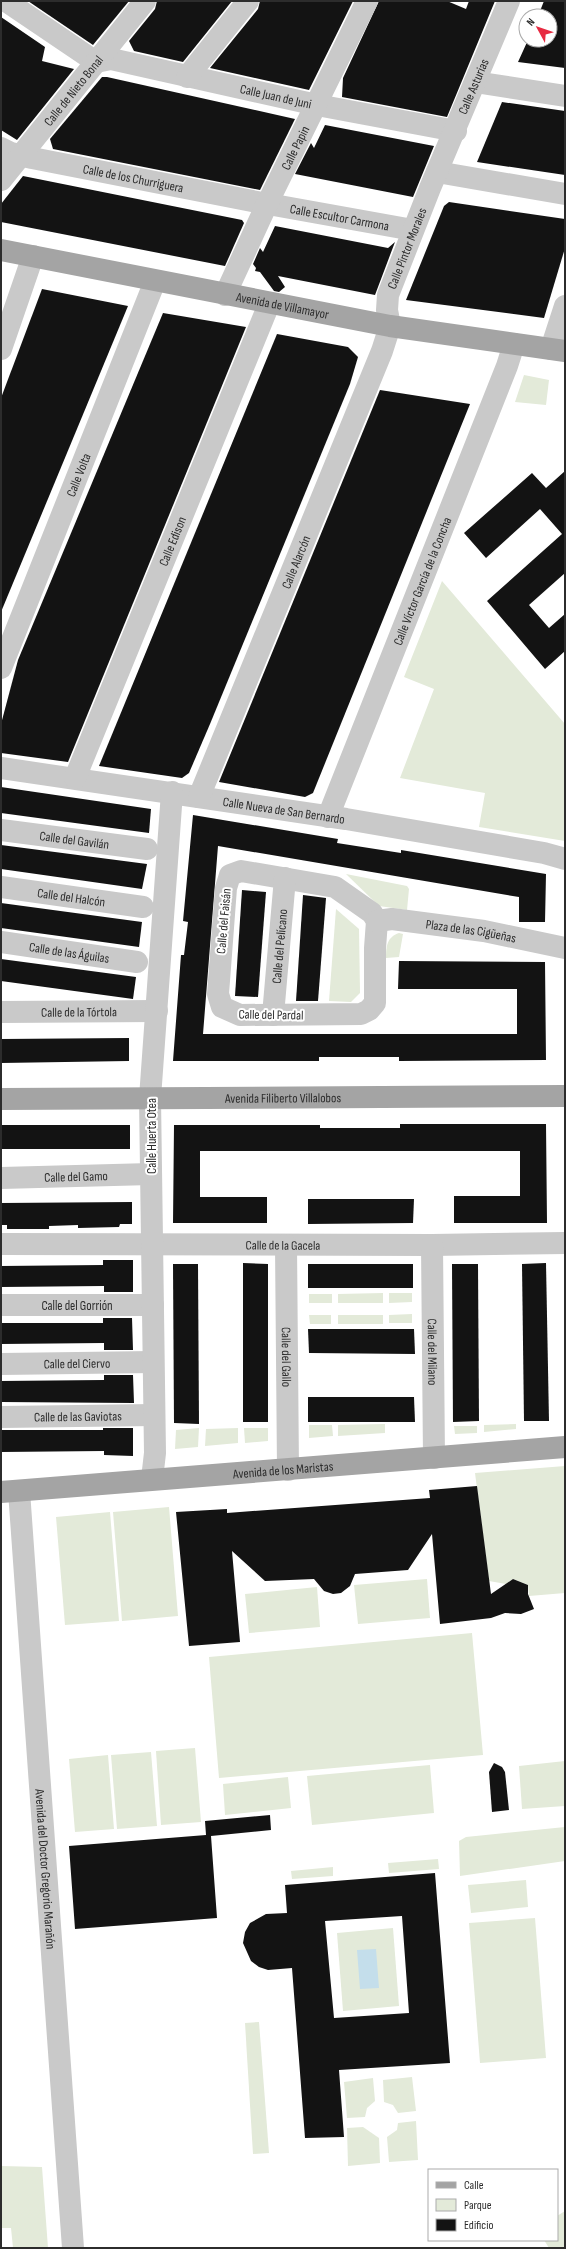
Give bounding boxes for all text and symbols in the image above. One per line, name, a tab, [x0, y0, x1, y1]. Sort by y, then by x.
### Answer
north arrow	[518, 8, 558, 48]
text: N	[524, 15, 538, 28]
street label: Calle de Nieto Bonal	[41, 53, 107, 129]
street label: Calle Asturias	[455, 56, 493, 117]
street label: Calle Juan de Juni	[238, 81, 313, 113]
street label: Calle Papin	[278, 124, 313, 173]
street label: Calle de los Churriguera	[81, 161, 185, 196]
street label: Calle Escultor Carmona	[289, 201, 390, 235]
street label: Calle Pintor Morales	[384, 205, 431, 291]
street label: Avenida de Villamayor	[234, 289, 331, 323]
street label: Calle Volta	[63, 451, 95, 499]
street label: Calle Edison	[156, 514, 190, 569]
street label: Calle Víctor García de la Concha	[390, 515, 455, 648]
street label: Calle Alarcón	[278, 533, 314, 591]
street label: Calle Nueva de San Bernardo	[222, 794, 346, 828]
street label: Calle del Gavilán	[38, 828, 110, 853]
street label: Calle del Halcón	[36, 885, 106, 911]
street label: Calle del Faisán	[213, 888, 235, 954]
street label: Calle del Pelícano	[269, 908, 291, 984]
street label: Plaza de las Cigüeñas	[425, 916, 518, 947]
street label: Calle de las Águilas	[28, 939, 111, 967]
street label: Calle de la Tórtola	[41, 1004, 117, 1021]
street label: Calle del Pardal	[238, 1006, 304, 1024]
street label: Avenida Filiberto Villalobos	[224, 1090, 341, 1107]
street label: Calle Huerta Otea	[144, 1098, 160, 1174]
street label: Calle del Gamo	[44, 1168, 108, 1186]
street label: Calle de la Gacela	[246, 1238, 320, 1254]
street label: Calle del Gorrión	[41, 1298, 113, 1314]
street label: Calle del Milano	[424, 1318, 440, 1386]
street label: Calle del Gallo	[278, 1327, 294, 1387]
street label: Calle del Ciervo	[44, 1356, 110, 1372]
street label: Calle de las Gaviotas	[34, 1408, 122, 1426]
street label: Avenida de los Maristas	[231, 1458, 334, 1483]
street label: Avenida del Doctor Gregorio Marañón	[31, 1787, 59, 1950]
legend	[428, 2169, 558, 2241]
text: Calle	[464, 2178, 484, 2193]
text: Parque	[464, 2198, 492, 2213]
text: Edificio	[464, 2218, 493, 2233]

